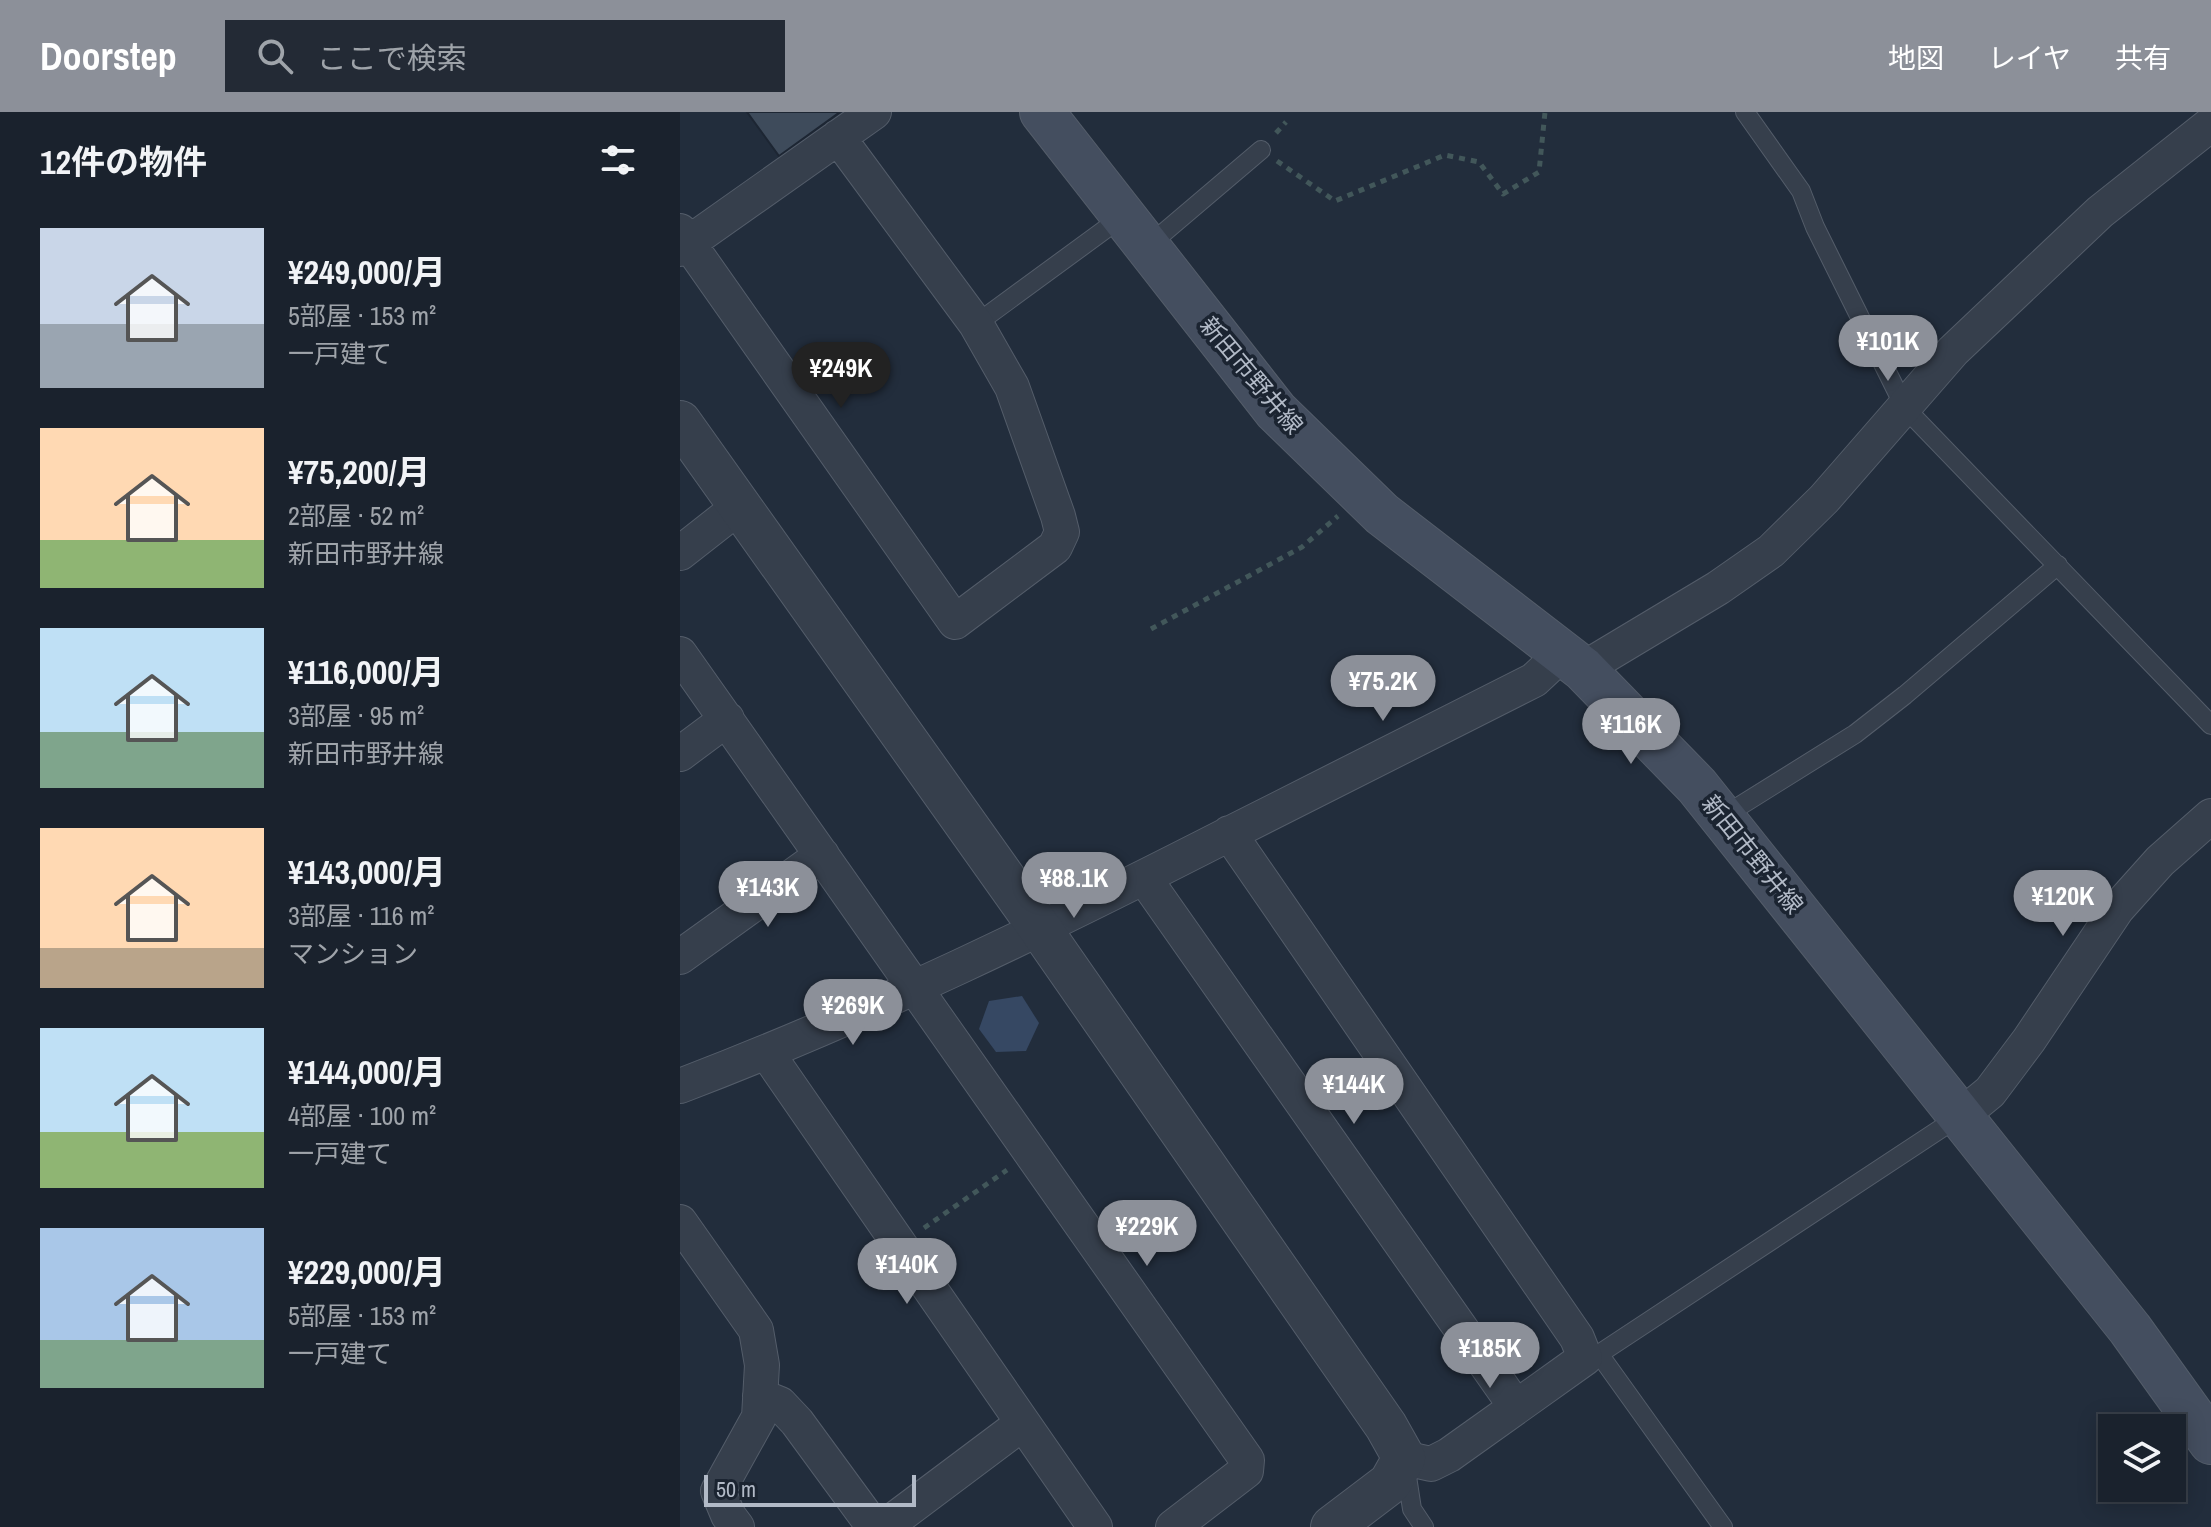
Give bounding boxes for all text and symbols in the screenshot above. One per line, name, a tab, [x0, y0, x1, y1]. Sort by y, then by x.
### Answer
search box	[225, 20, 785, 92]
text: Doorstep	[40, 31, 177, 82]
icon: search	[253, 34, 297, 78]
text: ここで検索	[317, 38, 467, 78]
text: 地図	[1888, 39, 1944, 77]
text: レイヤ	[1988, 39, 2071, 77]
text: 共有	[2115, 39, 2171, 77]
icon: filters	[596, 138, 640, 182]
text: 12件の物件	[40, 139, 207, 185]
text: ¥249,000/月	[288, 249, 446, 295]
icon: home	[104, 260, 200, 356]
text: 5部屋 · 153 m²	[288, 298, 436, 333]
street label: 新田市野井線	[1193, 310, 1311, 440]
pin: ¥101K	[1832, 315, 1944, 383]
text: ¥101K	[1857, 323, 1919, 358]
text: 一戸建て	[288, 336, 392, 371]
pin: ¥249K	[785, 342, 897, 410]
text: ¥249K	[810, 350, 872, 385]
text: ¥75,200/月	[288, 449, 431, 495]
icon: home	[104, 460, 200, 556]
text: 2部屋 · 52 m²	[288, 498, 424, 533]
text: 新田市野井線	[288, 536, 444, 571]
text: ¥116,000/月	[288, 649, 445, 695]
pin: ¥75.2K	[1318, 655, 1448, 723]
icon: home	[104, 660, 200, 756]
text: ¥75.2K	[1349, 663, 1417, 698]
text: 3部屋 · 95 m²	[288, 698, 424, 733]
pin: ¥116K	[1575, 698, 1687, 766]
text: ¥116K	[1600, 706, 1662, 741]
text: 新田市野井線	[288, 736, 444, 771]
street label: 新田市野井線	[1695, 788, 1811, 920]
text: ¥143,000/月	[288, 849, 446, 895]
pin: ¥88.1K	[1009, 852, 1139, 920]
icon: home	[104, 860, 200, 956]
text: ¥88.1K	[1040, 860, 1108, 895]
pin: ¥143K	[712, 861, 824, 929]
text: ¥143K	[737, 869, 799, 904]
pin: ¥120K	[2007, 870, 2119, 938]
text: ¥120K	[2032, 878, 2094, 913]
text: 3部屋 · 116 m²	[288, 898, 434, 933]
text: マンション	[288, 936, 418, 971]
pin: ¥269K	[797, 979, 909, 1047]
text: ¥269K	[822, 987, 884, 1022]
text: ¥144,000/月	[288, 1049, 446, 1095]
pin: ¥144K	[1298, 1058, 1410, 1126]
icon: home	[104, 1060, 200, 1156]
text: ¥144K	[1323, 1066, 1385, 1101]
text: 4部屋 · 100 m²	[288, 1098, 436, 1133]
text: 一戸建て	[288, 1136, 392, 1171]
pin: ¥229K	[1091, 1200, 1203, 1268]
text: ¥229K	[1116, 1208, 1178, 1243]
pin: ¥140K	[851, 1238, 963, 1306]
text: ¥140K	[876, 1246, 938, 1281]
text: ¥229,000/月	[288, 1249, 446, 1295]
icon: home	[104, 1260, 200, 1356]
text: 5部屋 · 153 m²	[288, 1298, 436, 1333]
pin: ¥185K	[1434, 1322, 1546, 1390]
text: ¥185K	[1459, 1330, 1521, 1365]
text: 一戸建て	[288, 1336, 392, 1371]
map controls	[2098, 1414, 2186, 1502]
button: layers	[2098, 1414, 2186, 1502]
scale bar	[704, 1471, 916, 1507]
text: 50 m	[716, 1474, 756, 1504]

